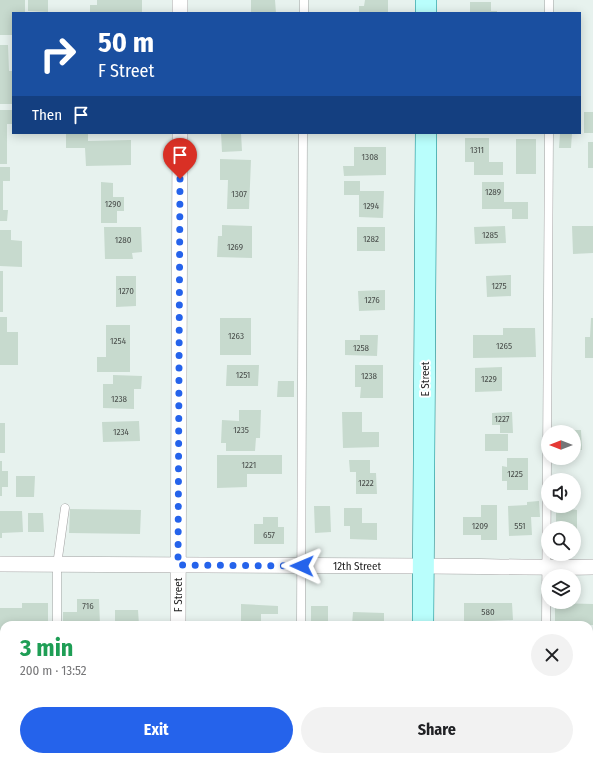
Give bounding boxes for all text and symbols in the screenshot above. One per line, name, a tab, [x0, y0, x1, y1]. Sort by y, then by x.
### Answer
text: 50 m	[98, 26, 154, 59]
icon: right	[32, 28, 84, 80]
text: F Street	[98, 60, 154, 82]
icon: arrive	[70, 104, 92, 126]
text: Then	[32, 106, 62, 124]
pin	[163, 138, 197, 179]
icon: arrive	[169, 144, 191, 166]
house number: 1311	[470, 145, 484, 155]
house number: 1308	[362, 152, 379, 162]
house number: 1289	[485, 187, 501, 197]
house number: 1307	[231, 189, 247, 199]
house number: 1290	[105, 199, 122, 209]
house number: 1294	[363, 201, 380, 211]
house number: 1285	[482, 230, 498, 240]
house number: 1282	[363, 234, 379, 244]
house number: 1280	[115, 235, 132, 245]
house number: 1269	[227, 242, 243, 252]
house number: 1275	[491, 281, 507, 291]
house number: 1270	[118, 286, 134, 296]
house number: 1276	[364, 295, 380, 305]
house number: 1263	[228, 331, 244, 341]
house number: 1254	[110, 336, 127, 346]
house number: 1265	[496, 341, 512, 351]
house number: 1258	[353, 343, 370, 353]
street label: E Street	[419, 361, 432, 396]
house number: 1251	[236, 370, 250, 380]
house number: 1238	[361, 371, 378, 381]
house number: 1229	[481, 374, 497, 384]
house number: 1238	[111, 394, 128, 404]
house number: 1227	[494, 414, 510, 424]
house number: 1235	[233, 425, 249, 435]
north arrow	[541, 425, 581, 465]
map controls	[541, 425, 581, 609]
house number: 1234	[113, 427, 130, 437]
house number: 1221	[242, 460, 256, 470]
house number: 1225	[507, 469, 523, 479]
button: sound	[541, 473, 581, 513]
house number: 1222	[358, 478, 374, 488]
house number: 1209	[472, 521, 488, 531]
house number: 551	[514, 521, 526, 531]
button: search	[541, 521, 581, 561]
house number: 657	[263, 530, 275, 540]
position arrow	[281, 545, 323, 587]
street label: 12th Street	[333, 560, 381, 573]
button: layers	[541, 569, 581, 609]
street label: F Street	[172, 577, 185, 612]
house number: 716	[82, 601, 94, 611]
house number: 580	[481, 607, 495, 617]
text: 3 min	[20, 634, 73, 662]
button: close	[531, 634, 573, 676]
text: 200 m · 13:52	[20, 663, 87, 678]
button: Exit	[20, 707, 293, 753]
button: Share	[301, 707, 573, 753]

